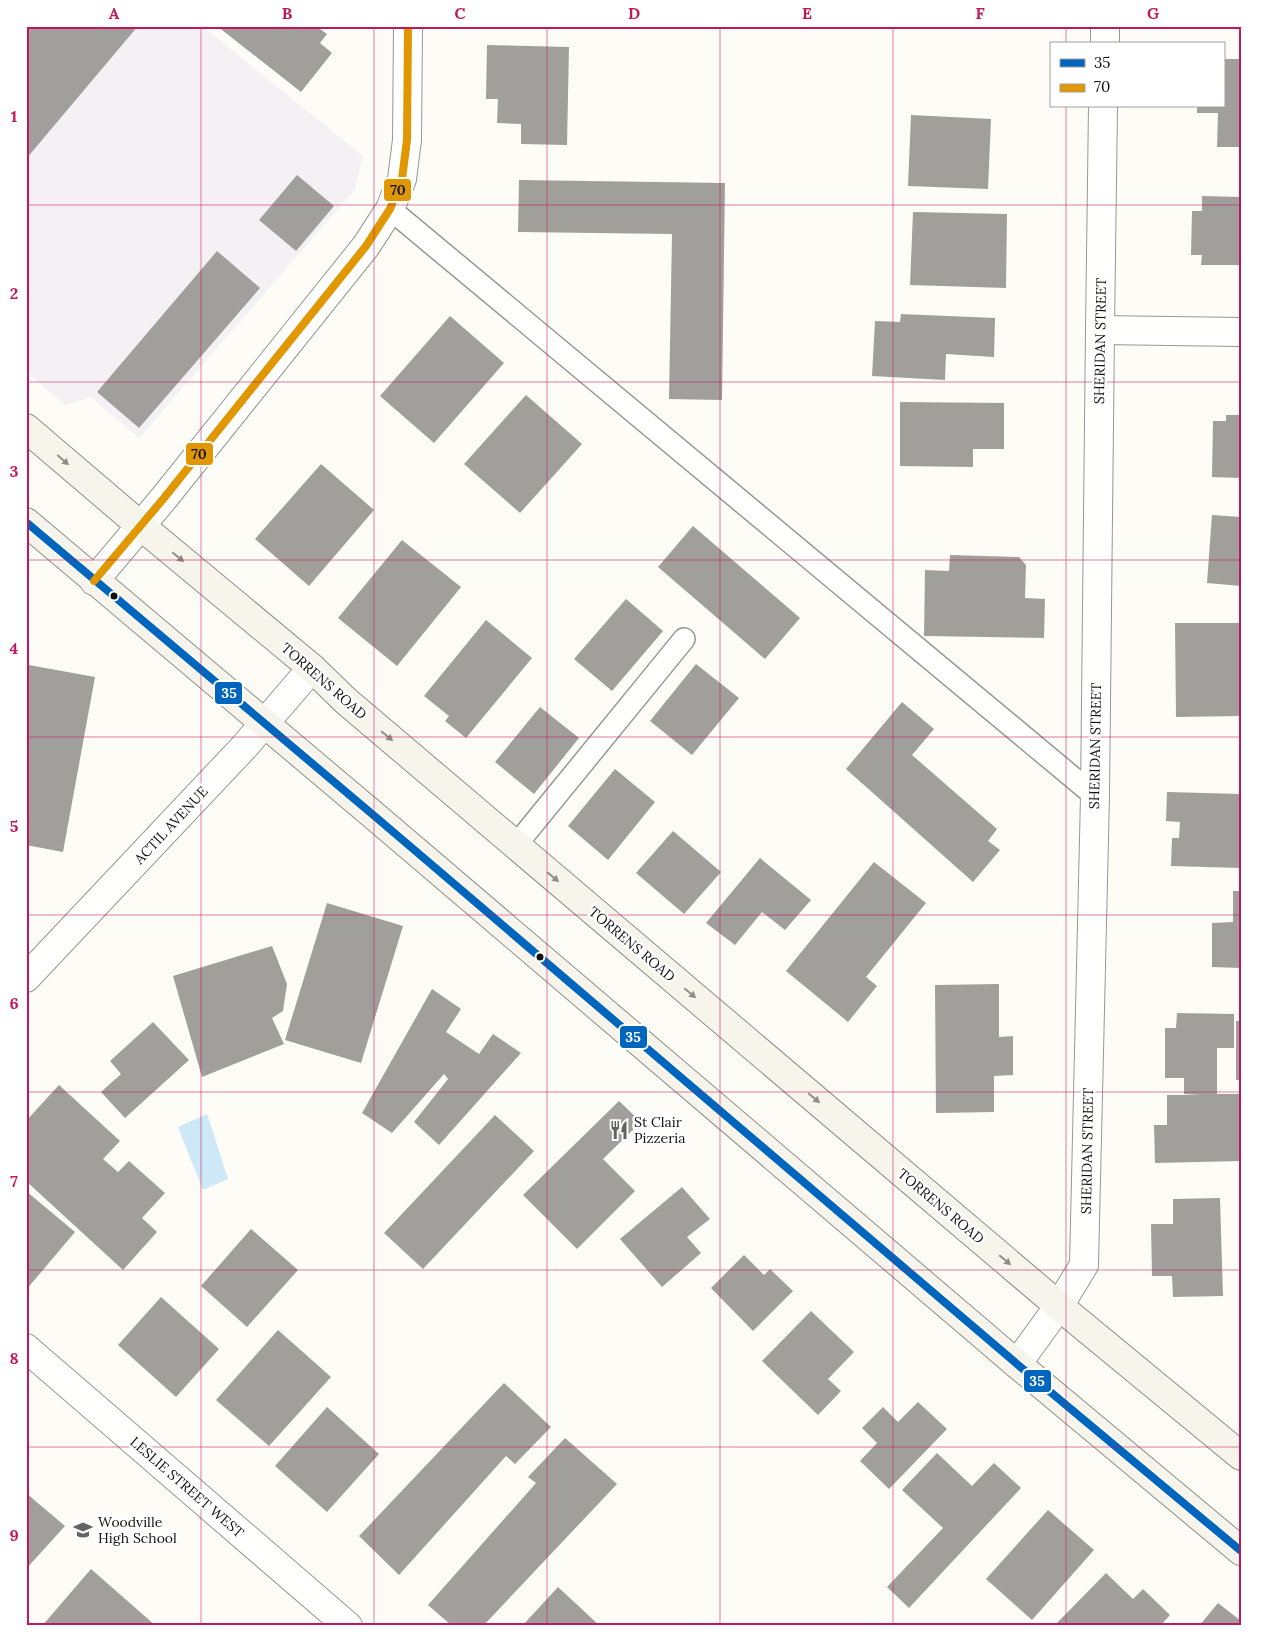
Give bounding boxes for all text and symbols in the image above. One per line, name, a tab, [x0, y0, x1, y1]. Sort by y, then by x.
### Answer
text: A	[109, 3, 120, 23]
text: B	[282, 3, 293, 23]
text: C	[454, 3, 466, 23]
text: D	[628, 3, 640, 23]
text: E	[802, 3, 812, 23]
text: F	[975, 3, 985, 23]
text: G	[1147, 3, 1159, 23]
legend	[1050, 42, 1224, 108]
text: 35	[1094, 53, 1111, 72]
text: 70	[1094, 77, 1110, 96]
text: 1	[11, 106, 17, 126]
line badge: 70	[383, 178, 412, 202]
text: 70	[390, 181, 406, 199]
street label: SHERIDAN STREET	[1090, 278, 1110, 404]
text: 2	[10, 283, 18, 303]
line badge: 70	[185, 442, 214, 466]
text: 70	[191, 445, 207, 463]
one-way arrow	[57, 454, 69, 466]
text: 3	[10, 461, 19, 481]
one-way arrow	[171, 552, 184, 563]
unlabelled marker	[109, 591, 119, 601]
text: 4	[10, 638, 19, 658]
street label: TORRENS ROAD	[278, 639, 370, 723]
line badge: 35	[214, 681, 243, 705]
street label: SHERIDAN STREET	[1085, 683, 1105, 809]
text: 35	[221, 684, 237, 702]
one-way arrow	[381, 730, 394, 741]
street label: ACTIL AVENUE	[130, 782, 212, 868]
text: 5	[10, 816, 19, 836]
one-way arrow	[546, 871, 559, 882]
street label: TORRENS ROAD	[585, 903, 679, 985]
unlabelled marker	[535, 952, 545, 962]
one-way arrow	[684, 988, 697, 999]
text: 6	[9, 993, 19, 1013]
line badge: 35	[619, 1025, 648, 1049]
text: 35	[625, 1028, 641, 1046]
street label: SHERIDAN STREET	[1077, 1088, 1097, 1214]
one-way arrow	[807, 1093, 820, 1104]
place label: St Clair Pizzeria	[634, 1113, 685, 1147]
restaurant icon: St Clair Pizzeria	[608, 1119, 630, 1141]
street label: TORRENS ROAD	[894, 1165, 988, 1247]
text: 7	[10, 1171, 18, 1191]
one-way arrow	[999, 1254, 1011, 1265]
text: 8	[9, 1348, 19, 1368]
line badge: 35	[1023, 1369, 1052, 1393]
text: 35	[1029, 1372, 1045, 1390]
street label: LESLIE STREET WEST	[126, 1433, 248, 1541]
place label: Woodville High School	[98, 1513, 177, 1547]
school or university icon: Woodville High School	[72, 1519, 94, 1541]
text: 9	[9, 1525, 19, 1545]

